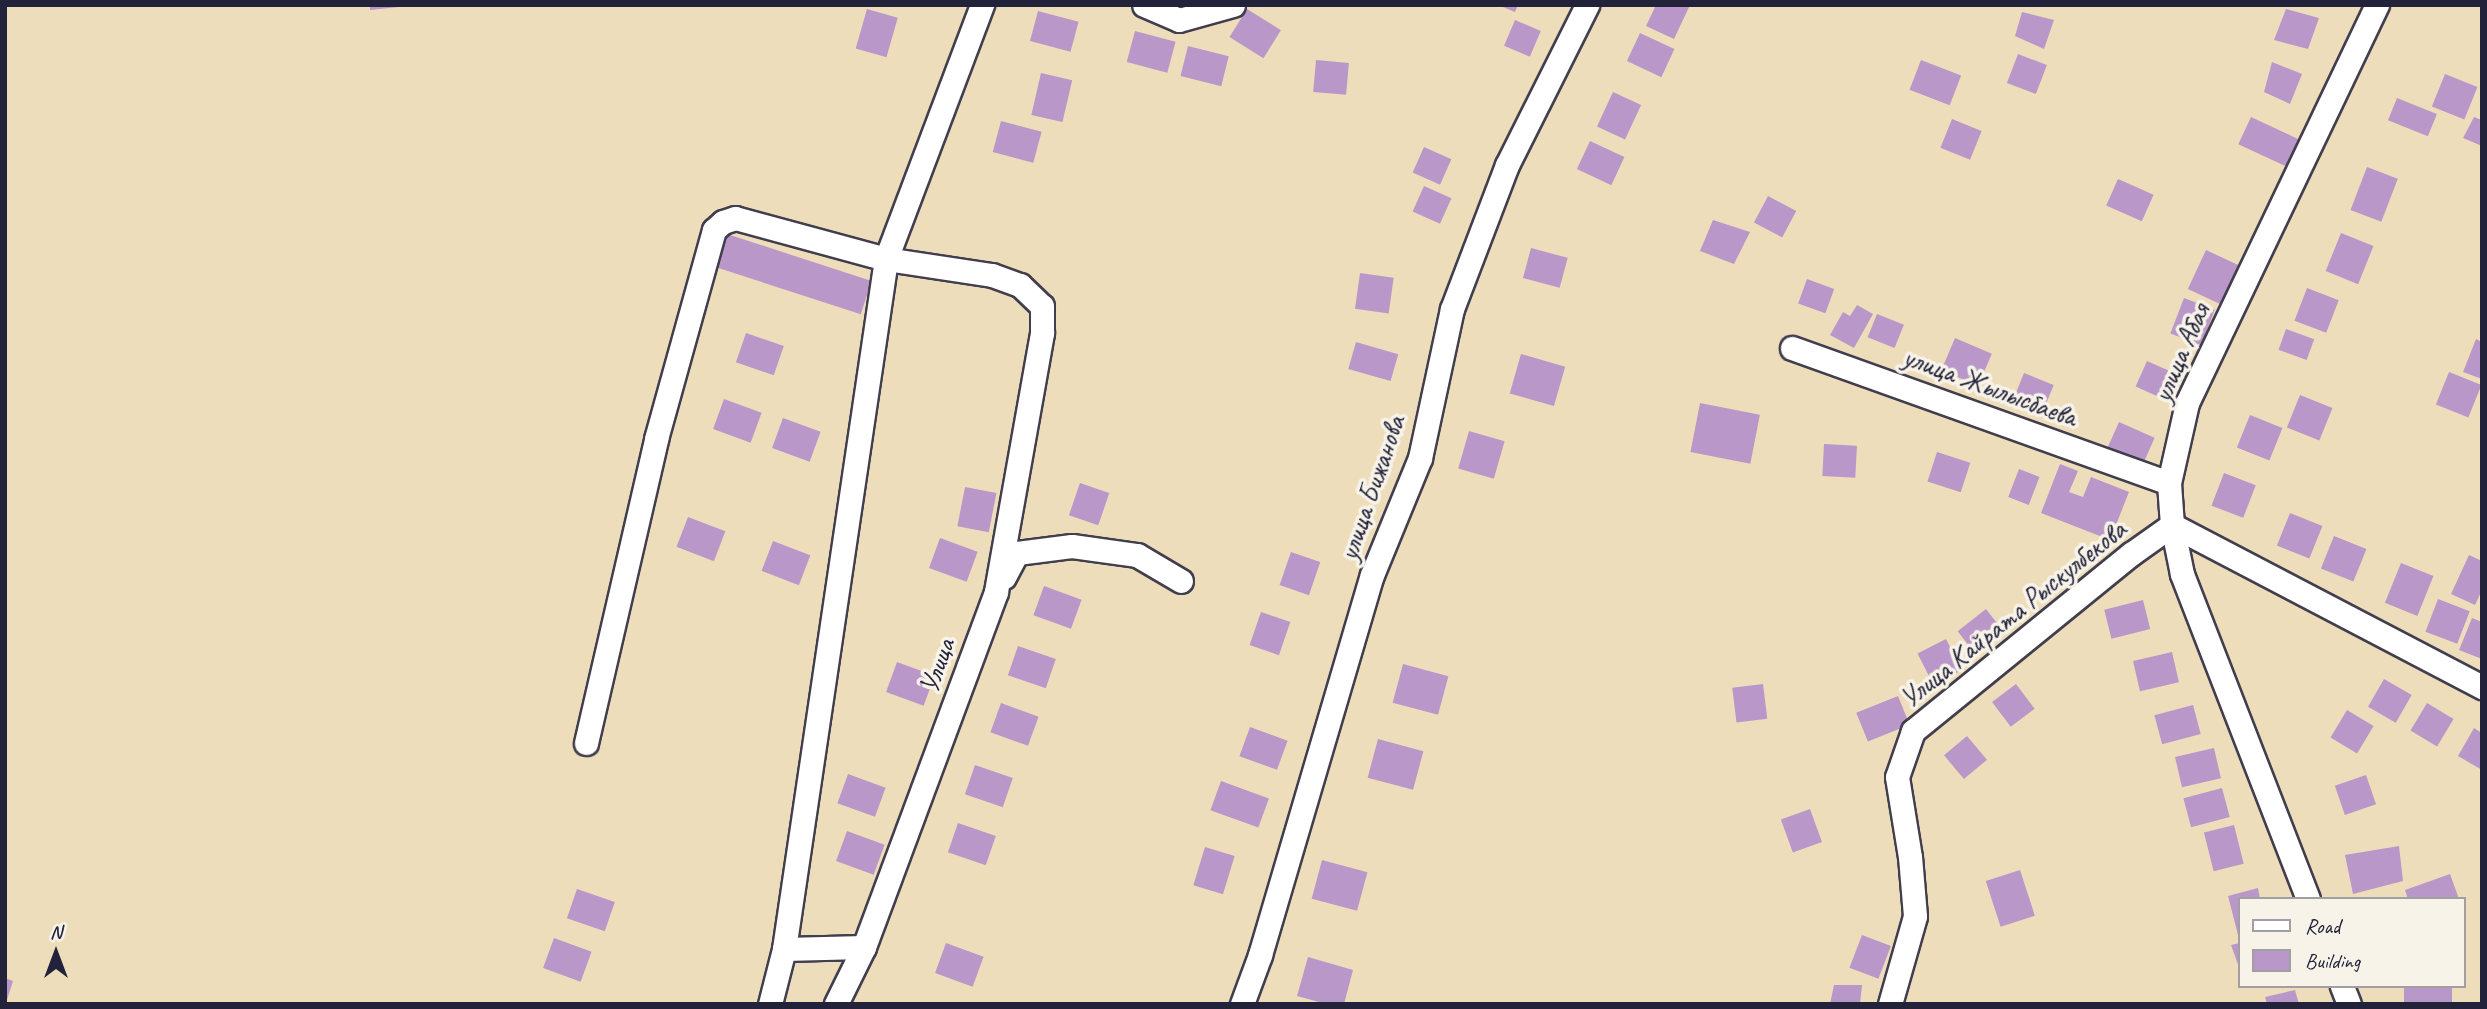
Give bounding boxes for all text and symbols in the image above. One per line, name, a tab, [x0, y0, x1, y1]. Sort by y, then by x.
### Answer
street label: улица Абая	[2145, 298, 2217, 408]
street label: улица Жылысбаева	[1899, 340, 2081, 434]
street label: улица Бижанова	[1331, 410, 1413, 566]
street label: Улица Кайрата Рыскулбекова	[1894, 513, 2132, 715]
street label: Улица	[912, 634, 962, 698]
legend	[2238, 897, 2466, 988]
text: Road	[2305, 913, 2340, 939]
north arrow	[21, 918, 91, 988]
text: N	[50, 920, 62, 944]
text: Building	[2305, 948, 2360, 974]

